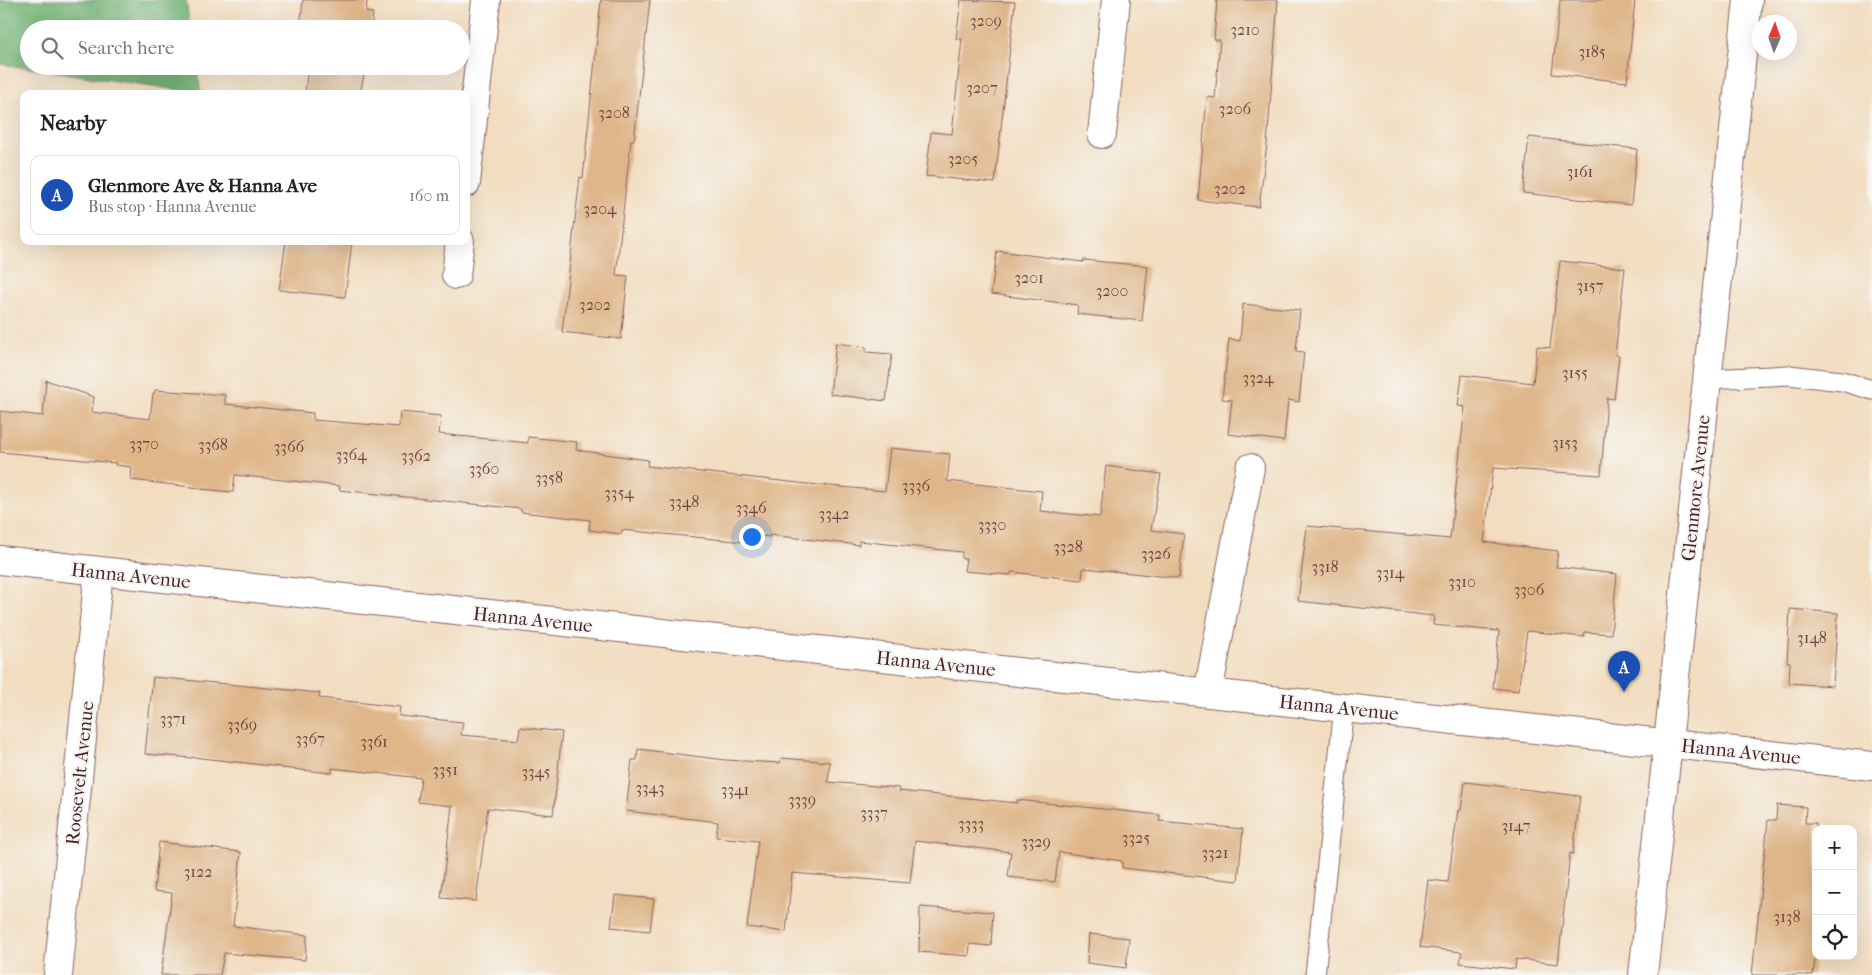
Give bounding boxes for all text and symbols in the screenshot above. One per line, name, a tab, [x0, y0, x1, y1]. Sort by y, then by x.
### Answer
house number: 3209	[970, 11, 1002, 30]
north arrow	[1752, 15, 1797, 60]
search box	[20, 20, 470, 75]
house number: 3210	[1230, 20, 1260, 39]
icon: search	[38, 34, 66, 62]
text: Search here	[78, 37, 174, 59]
house number: 3185	[1578, 42, 1606, 61]
house number: 3207	[966, 78, 998, 97]
house number: 3206	[1219, 99, 1251, 118]
house number: 3208	[598, 103, 630, 122]
text: Nearby	[40, 111, 106, 135]
house number: 3205	[948, 149, 978, 168]
house number: 3161	[1567, 162, 1593, 181]
text: Glenmore Ave & Hanna Ave	[88, 175, 317, 197]
house number: 3202	[1214, 179, 1246, 198]
text: A	[52, 186, 62, 205]
text: 160 m	[409, 186, 449, 205]
text: Bus stop · Hanna Avenue	[88, 197, 256, 216]
house number: 3204	[584, 199, 617, 218]
house number: 3201	[1014, 268, 1044, 287]
house number: 3157	[1577, 276, 1604, 295]
house number: 3200	[1096, 281, 1128, 300]
house number: 3202	[579, 295, 611, 314]
house number: 3155	[1562, 363, 1588, 382]
house number: 3324	[1243, 368, 1274, 387]
street label: Glenmore Avenue	[1677, 414, 1715, 562]
house number: 3153	[1552, 433, 1578, 452]
house number: 3370	[129, 434, 159, 453]
house number: 3368	[198, 435, 228, 454]
house number: 3366	[274, 437, 305, 456]
house number: 3364	[335, 445, 367, 464]
house number: 3362	[401, 446, 431, 465]
house number: 3360	[469, 459, 499, 478]
house number: 3358	[535, 468, 563, 487]
house number: 3336	[902, 476, 931, 495]
house number: 3354	[604, 483, 634, 502]
house number: 3348	[669, 492, 699, 511]
house number: 3346	[735, 498, 767, 517]
house number: 3342	[819, 504, 849, 523]
house number: 3330	[978, 515, 1006, 534]
your location	[739, 524, 765, 550]
house number: 3328	[1053, 537, 1083, 556]
house number: 3326	[1141, 544, 1171, 563]
house number: 3318	[1312, 557, 1338, 576]
street label: Hanna Avenue	[70, 559, 192, 593]
house number: 3314	[1376, 563, 1405, 582]
house number: 3310	[1448, 572, 1476, 591]
house number: 3306	[1514, 580, 1545, 599]
street label: Hanna Avenue	[472, 603, 594, 637]
house number: 3148	[1797, 628, 1827, 647]
street label: Hanna Avenue	[875, 647, 997, 681]
pin: A	[1608, 651, 1640, 692]
street label: Hanna Avenue	[1278, 691, 1400, 725]
street label: Roosevelt Avenue	[61, 700, 99, 846]
house number: 3371	[160, 709, 186, 728]
house number: 3369	[227, 715, 257, 734]
house number: 3367	[295, 729, 325, 748]
house number: 3361	[360, 732, 388, 751]
street label: Hanna Avenue	[1680, 735, 1802, 769]
house number: 3351	[432, 760, 458, 779]
house number: 3345	[521, 762, 551, 781]
house number: 3343	[635, 778, 665, 797]
house number: 3341	[721, 780, 749, 799]
house number: 3339	[788, 790, 816, 809]
house number: 3337	[860, 803, 888, 822]
house number: 3333	[958, 814, 984, 833]
house number: 3147	[1502, 816, 1531, 835]
map controls	[1812, 825, 1857, 960]
button: +	[1812, 825, 1857, 870]
house number: 3325	[1122, 828, 1150, 847]
house number: 3329	[1021, 832, 1051, 851]
house number: 3321	[1201, 843, 1229, 862]
house number: 3122	[184, 862, 212, 881]
button: −	[1812, 870, 1857, 915]
house number: 3138	[1774, 907, 1800, 926]
button: locate	[1812, 915, 1857, 960]

